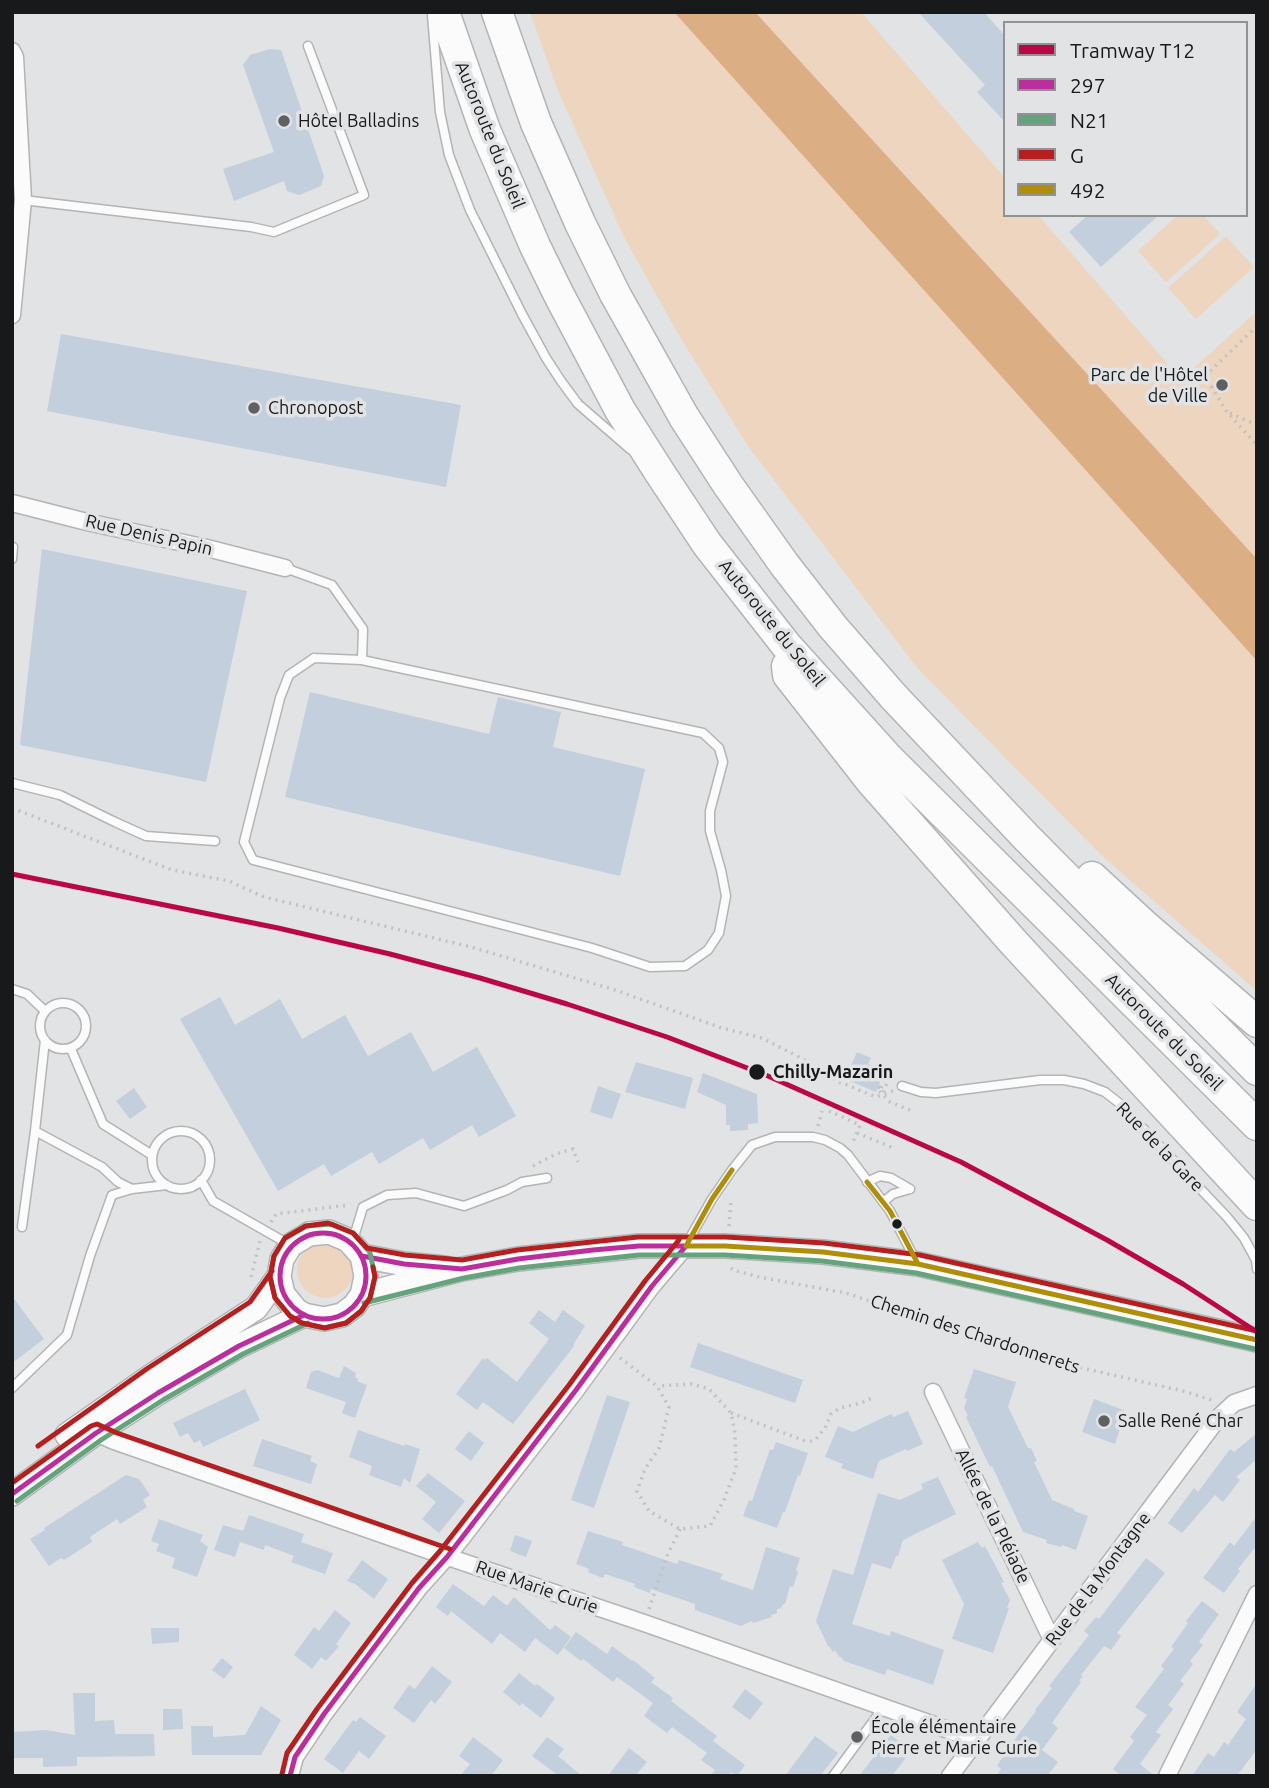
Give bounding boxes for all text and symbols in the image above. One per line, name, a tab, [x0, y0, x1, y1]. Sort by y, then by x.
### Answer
legend	[1003, 21, 1248, 217]
text: Tramway T12	[1070, 38, 1195, 62]
street label: Autoroute du Soleil	[451, 58, 529, 212]
text: 297	[1070, 73, 1106, 97]
text: N21	[1070, 108, 1109, 132]
place label: Hôtel Balladins	[298, 110, 419, 132]
marker: Hôtel Balladins	[276, 113, 292, 129]
text: G	[1070, 143, 1084, 167]
text: 492	[1070, 178, 1106, 202]
place label: Parc de l'Hôtel de Ville	[1090, 364, 1208, 406]
marker: Parc de l'Hôtel de Ville	[1214, 377, 1230, 393]
place label: Chronopost	[268, 397, 363, 419]
marker: Chronopost	[246, 400, 262, 416]
street label: Rue Denis Papin	[83, 510, 215, 560]
street label: Autoroute du Soleil	[714, 555, 830, 691]
street label: Autoroute du Soleil	[1101, 969, 1227, 1095]
place label: Chilly-Mazarin	[773, 1061, 893, 1083]
marker: Chilly-Mazarin	[747, 1062, 767, 1082]
street label: Rue de la Gare	[1112, 1098, 1208, 1196]
unlabelled marker	[890, 1217, 904, 1231]
street label: Chemin des Chardonnerets	[868, 1290, 1082, 1378]
place label: Salle René Char	[1118, 1410, 1243, 1432]
marker: Salle René Char	[1096, 1413, 1112, 1429]
street label: Allée de la Pléiade	[951, 1445, 1035, 1587]
street label: Rue de la Montagne	[1041, 1508, 1155, 1650]
street label: Rue Marie Curie	[473, 1556, 601, 1618]
place label: École élémentaire Pierre et Marie Curie	[871, 1716, 1037, 1758]
marker: École élémentaire Pierre et Marie Curie	[849, 1729, 865, 1745]

